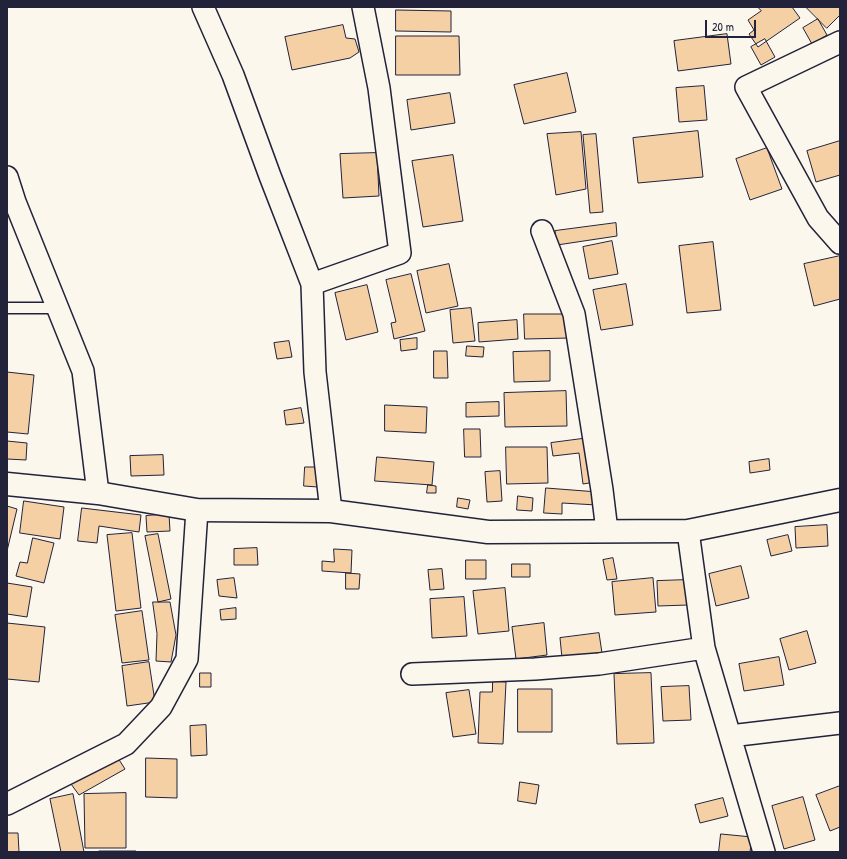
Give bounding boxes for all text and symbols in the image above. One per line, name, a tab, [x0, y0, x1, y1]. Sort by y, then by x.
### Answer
scale bar	[707, 12, 758, 38]
text: 20 m	[712, 18, 734, 35]

